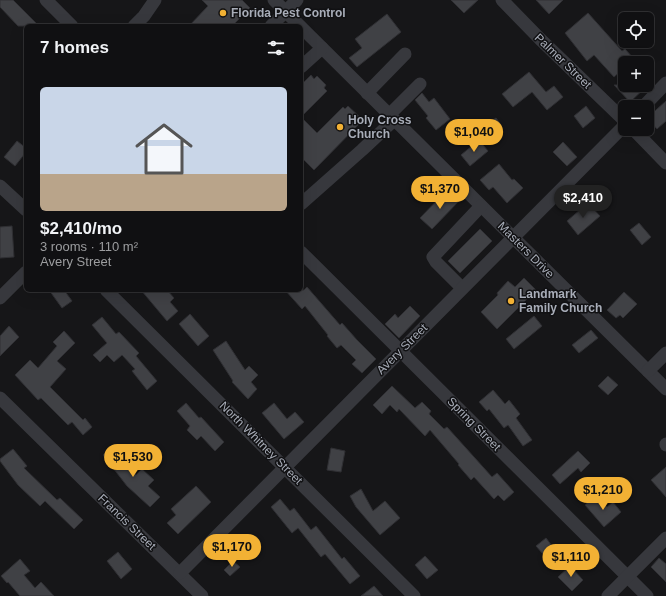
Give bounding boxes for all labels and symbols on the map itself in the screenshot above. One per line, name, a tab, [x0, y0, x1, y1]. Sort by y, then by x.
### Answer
place label: Florida Pest Control	[231, 6, 346, 20]
marker: Florida Pest Control	[218, 8, 228, 18]
street label: Palmer Street	[532, 30, 595, 92]
place label: Holy Cross Church	[348, 113, 412, 141]
pin: $1,040	[441, 119, 507, 153]
marker: Holy Cross Church	[335, 122, 345, 132]
pin: $1,370	[407, 176, 473, 210]
pin: $2,410	[550, 185, 616, 219]
street label: Masters Drive	[495, 219, 557, 281]
place label: Landmark Family Church	[519, 287, 602, 315]
marker: Landmark Family Church	[506, 296, 516, 306]
street label: Avery Street	[374, 320, 431, 377]
street label: Spring Street	[444, 394, 504, 454]
street label: North Whitney Street	[217, 399, 306, 488]
pin: $1,530	[100, 444, 166, 478]
pin: $1,210	[570, 477, 636, 511]
street label: Francis Street	[95, 491, 159, 553]
pin: $1,170	[199, 534, 265, 568]
pin: $1,110	[538, 544, 604, 578]

